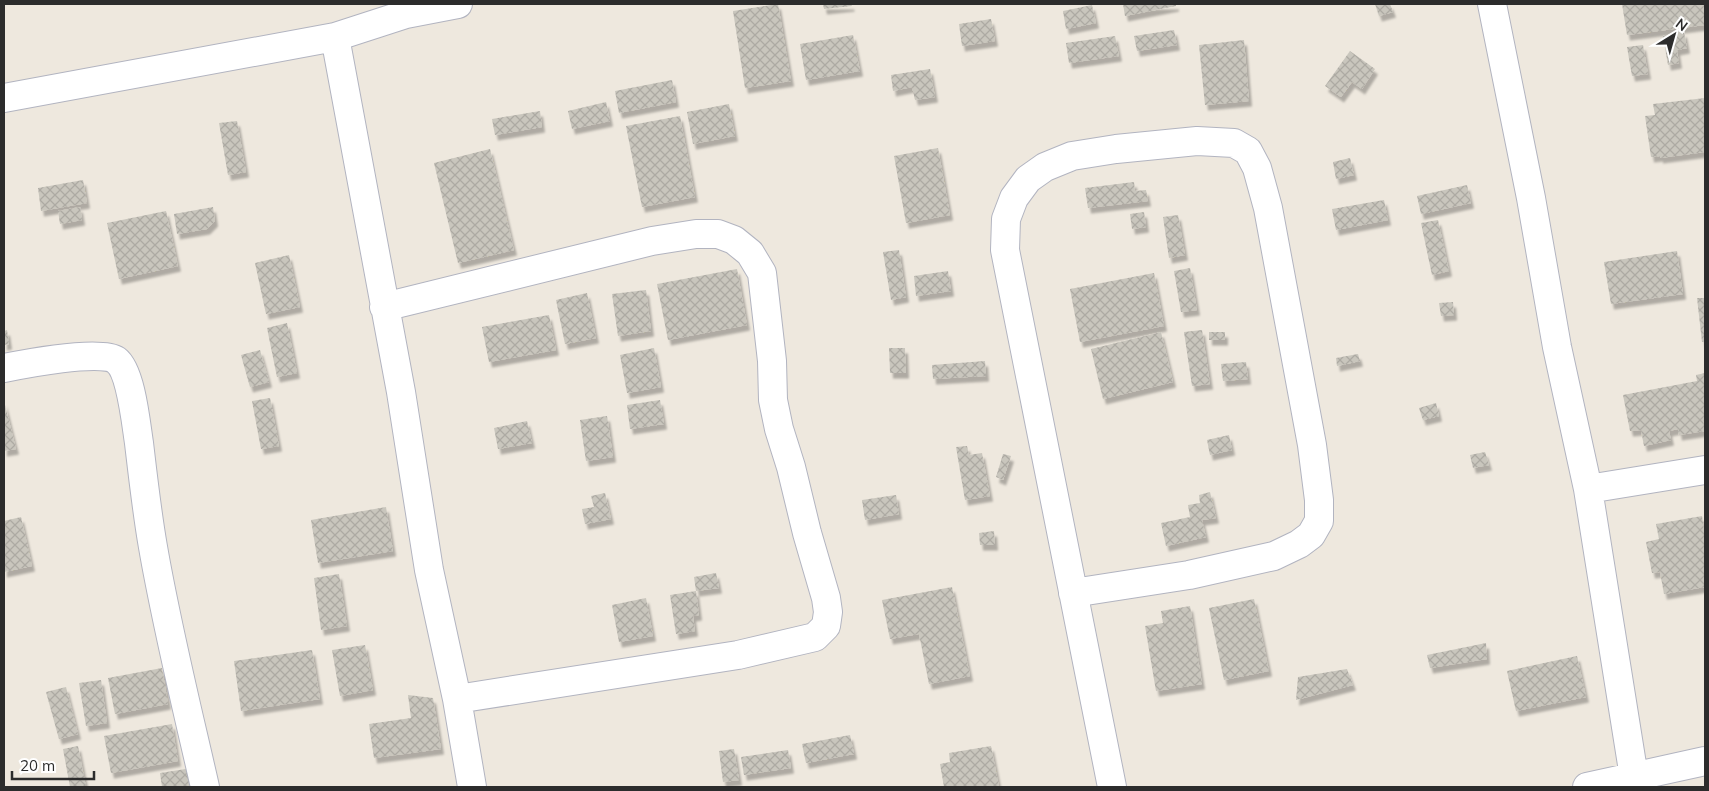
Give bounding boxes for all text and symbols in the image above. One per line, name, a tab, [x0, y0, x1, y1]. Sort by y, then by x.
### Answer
north arrow	[1649, 10, 1699, 60]
text: N	[1672, 14, 1691, 35]
scale bar	[12, 748, 95, 780]
text: 20 m	[20, 756, 55, 775]

